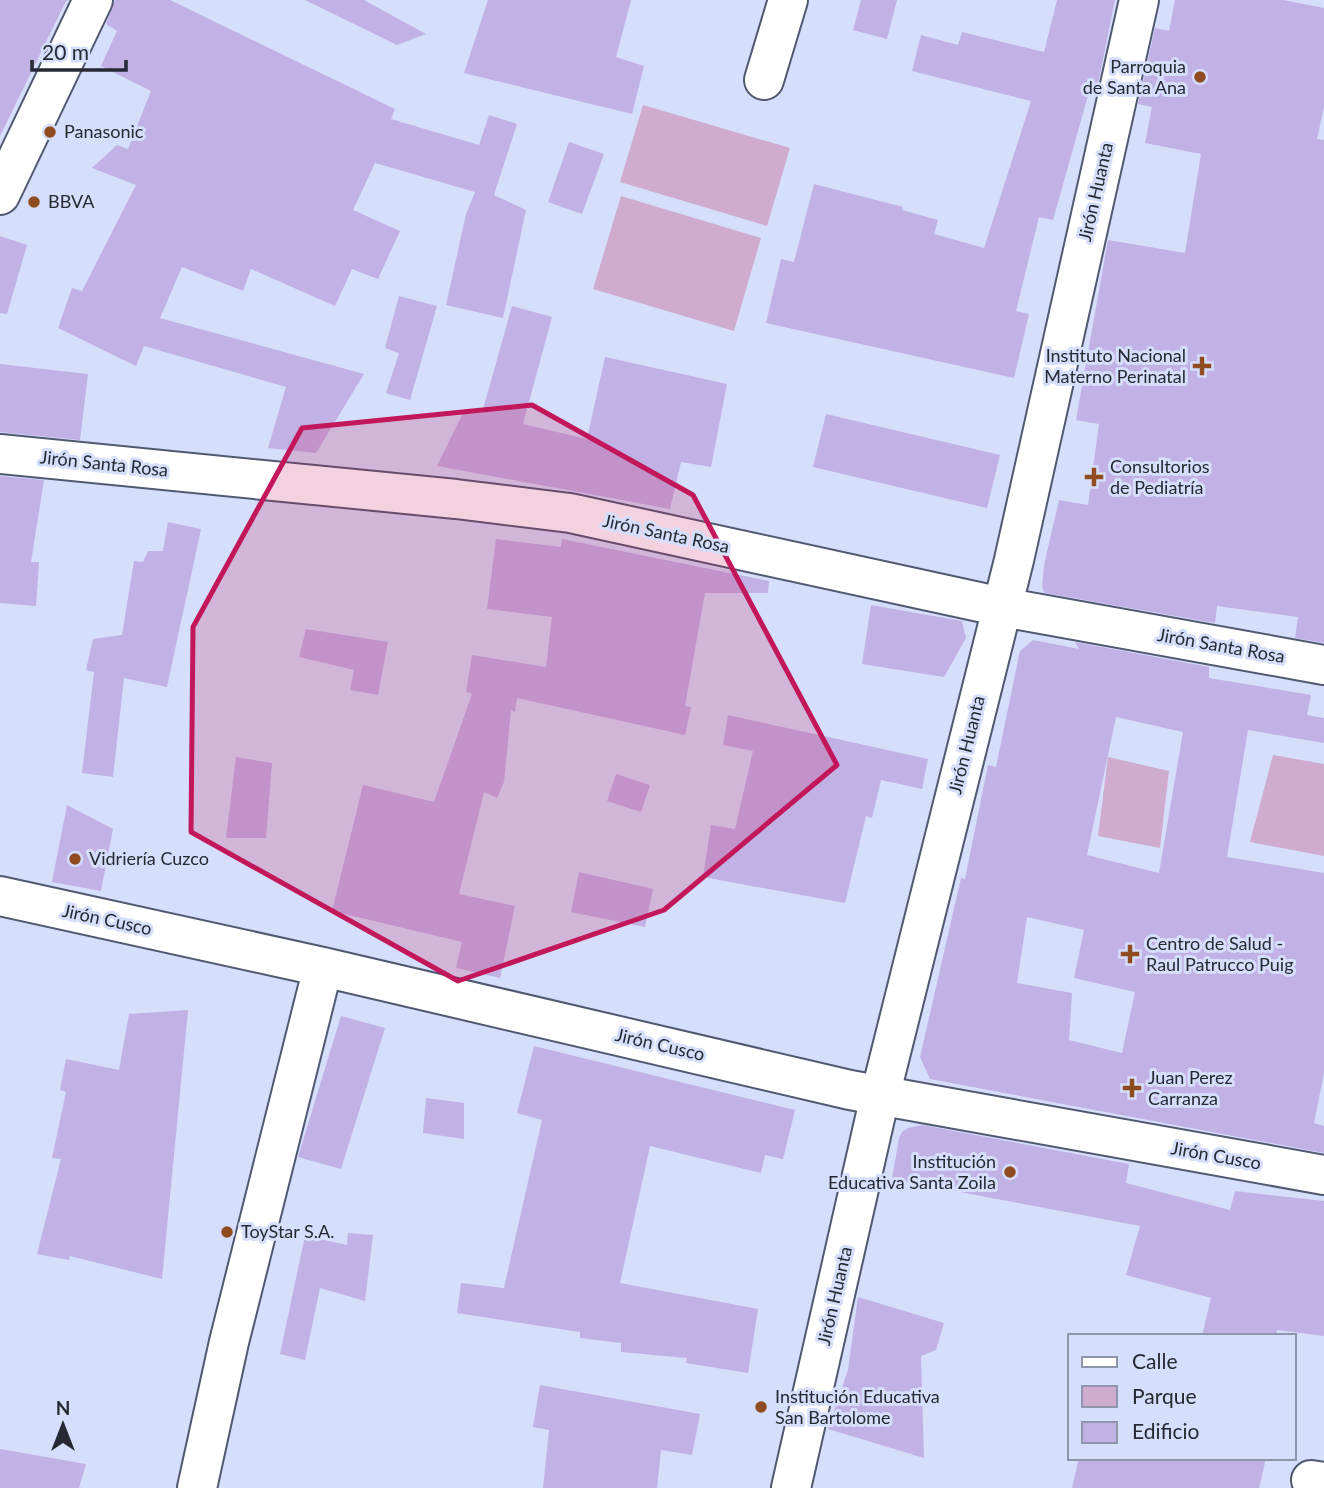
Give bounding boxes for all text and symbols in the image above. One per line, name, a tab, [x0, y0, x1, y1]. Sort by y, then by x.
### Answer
scale bar	[32, 28, 126, 72]
text: 20 m	[42, 39, 89, 64]
place label: Parroquia de Santa Ana	[1083, 55, 1186, 98]
marker: Parroquia de Santa Ana	[1192, 69, 1208, 85]
place label: Panasonic	[64, 120, 144, 142]
marker: Panasonic	[42, 124, 58, 140]
street label: Jirón Huanta	[1073, 140, 1117, 243]
place label: BBVA	[48, 190, 95, 212]
marker: BBVA	[26, 194, 42, 210]
place label: Instituto Nacional Materno Perinatal	[1044, 344, 1186, 387]
marker: Instituto Nacional Materno Perinatal	[1192, 356, 1212, 376]
street label: Jirón Santa Rosa	[39, 445, 169, 481]
place label: Consultorios de Pediatría	[1110, 455, 1210, 498]
marker: Consultorios de Pediatría	[1084, 467, 1104, 487]
street label: Jirón Santa Rosa	[601, 509, 732, 557]
street label: Jirón Santa Rosa	[1156, 623, 1287, 667]
street label: Jirón Huanta	[943, 693, 989, 796]
place label: Vidriería Cuzco	[89, 847, 209, 869]
marker: Vidriería Cuzco	[67, 851, 83, 867]
street label: Jirón Cusco	[60, 899, 154, 939]
place label: Centro de Salud - Raul Patrucco Puig	[1146, 932, 1294, 975]
marker: Centro de Salud - Raul Patrucco Puig	[1120, 944, 1140, 964]
street label: Jirón Cusco	[613, 1023, 707, 1065]
place label: Juan Perez Carranza	[1148, 1066, 1233, 1109]
marker: Juan Perez Carranza	[1122, 1078, 1142, 1098]
street label: Jirón Cusco	[1169, 1136, 1263, 1174]
place label: Institución Educativa Santa Zoila	[828, 1150, 996, 1193]
marker: Institución Educativa Santa Zoila	[1002, 1164, 1018, 1180]
place label: ToyStar S.A.	[241, 1220, 335, 1242]
marker: ToyStar S.A.	[219, 1224, 235, 1240]
street label: Jirón Huanta	[812, 1244, 856, 1347]
legend	[1068, 1334, 1296, 1460]
text: Calle	[1132, 1348, 1177, 1373]
text: Parque	[1132, 1383, 1197, 1408]
place label: Institución Educativa San Bartolome	[775, 1385, 940, 1428]
north arrow	[28, 1390, 98, 1460]
text: N	[56, 1396, 70, 1419]
marker: Institución Educativa San Bartolome	[753, 1399, 769, 1415]
text: Edificio	[1132, 1418, 1200, 1443]

